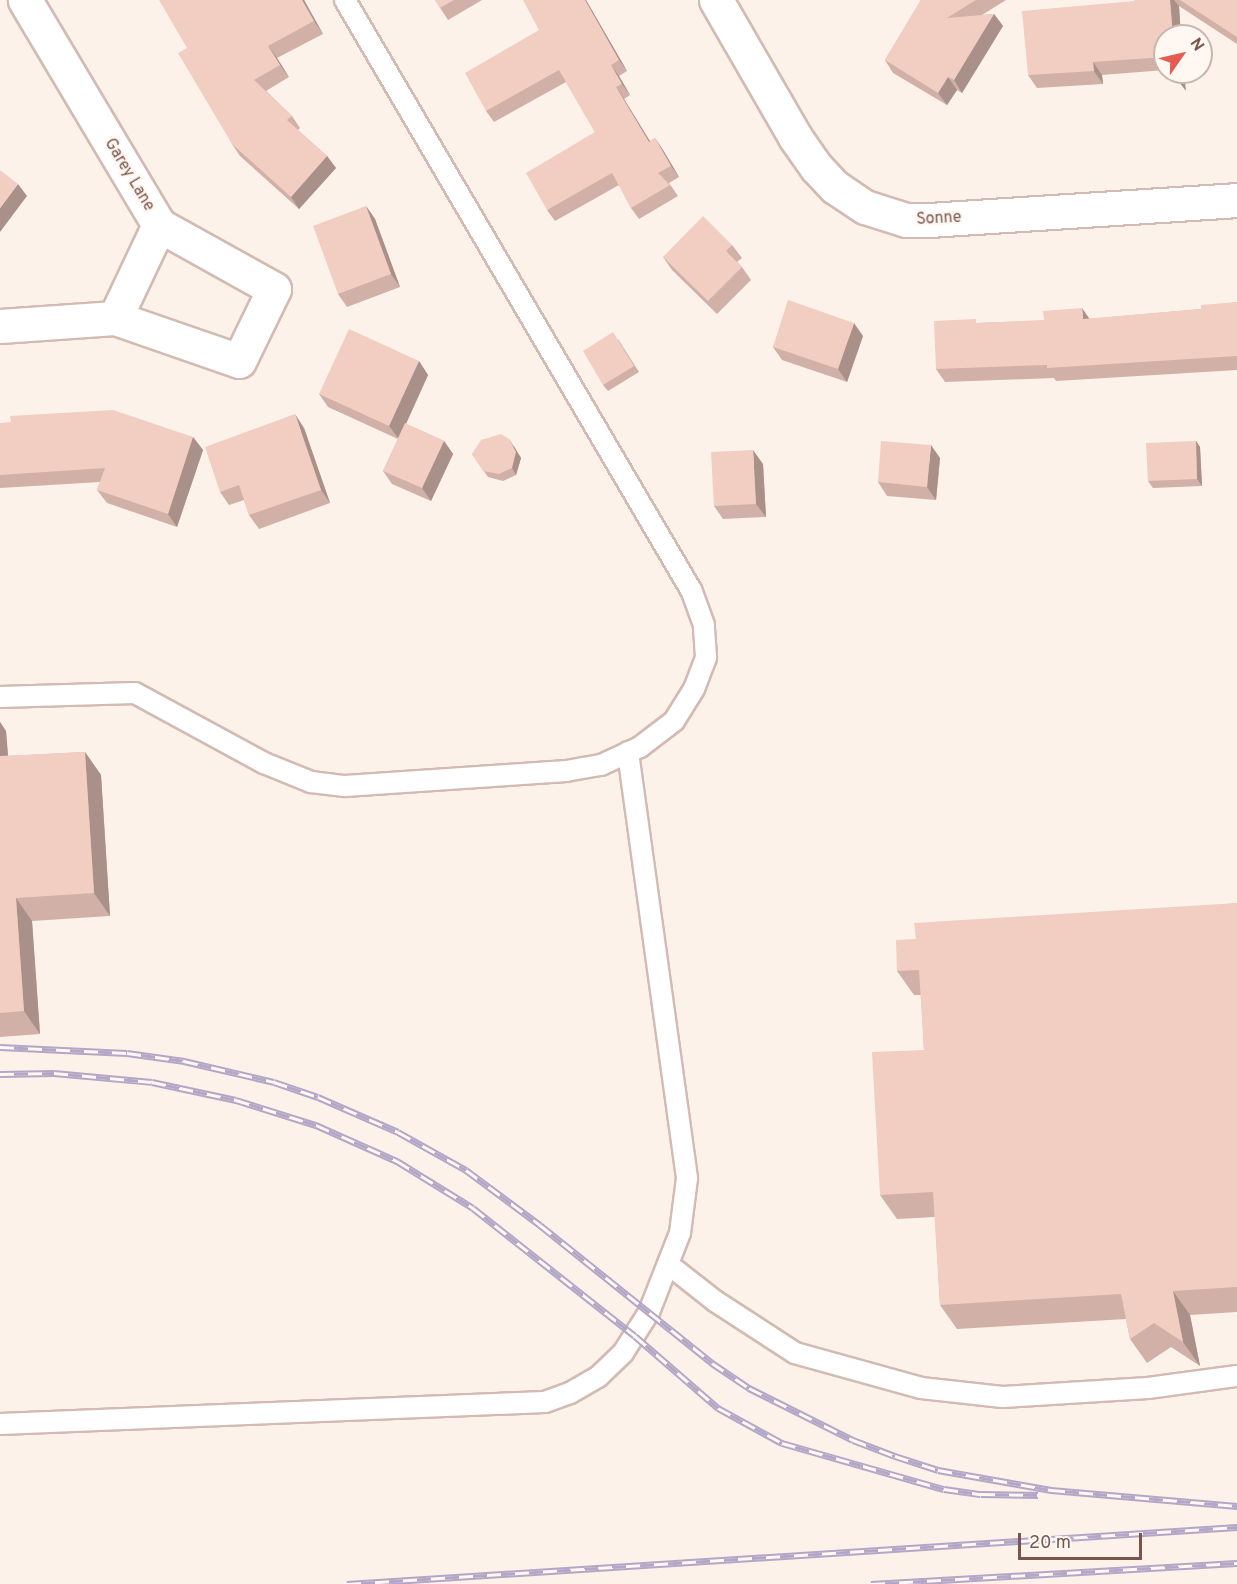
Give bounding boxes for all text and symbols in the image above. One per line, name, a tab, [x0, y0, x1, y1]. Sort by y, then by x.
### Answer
north arrow	[1153, 24, 1213, 84]
text: N	[1185, 35, 1208, 55]
street label: Garey Lane	[100, 135, 158, 215]
street label: Sonne	[916, 208, 962, 230]
scale bar	[1021, 1521, 1146, 1559]
text: 20 m	[1029, 1532, 1071, 1555]

